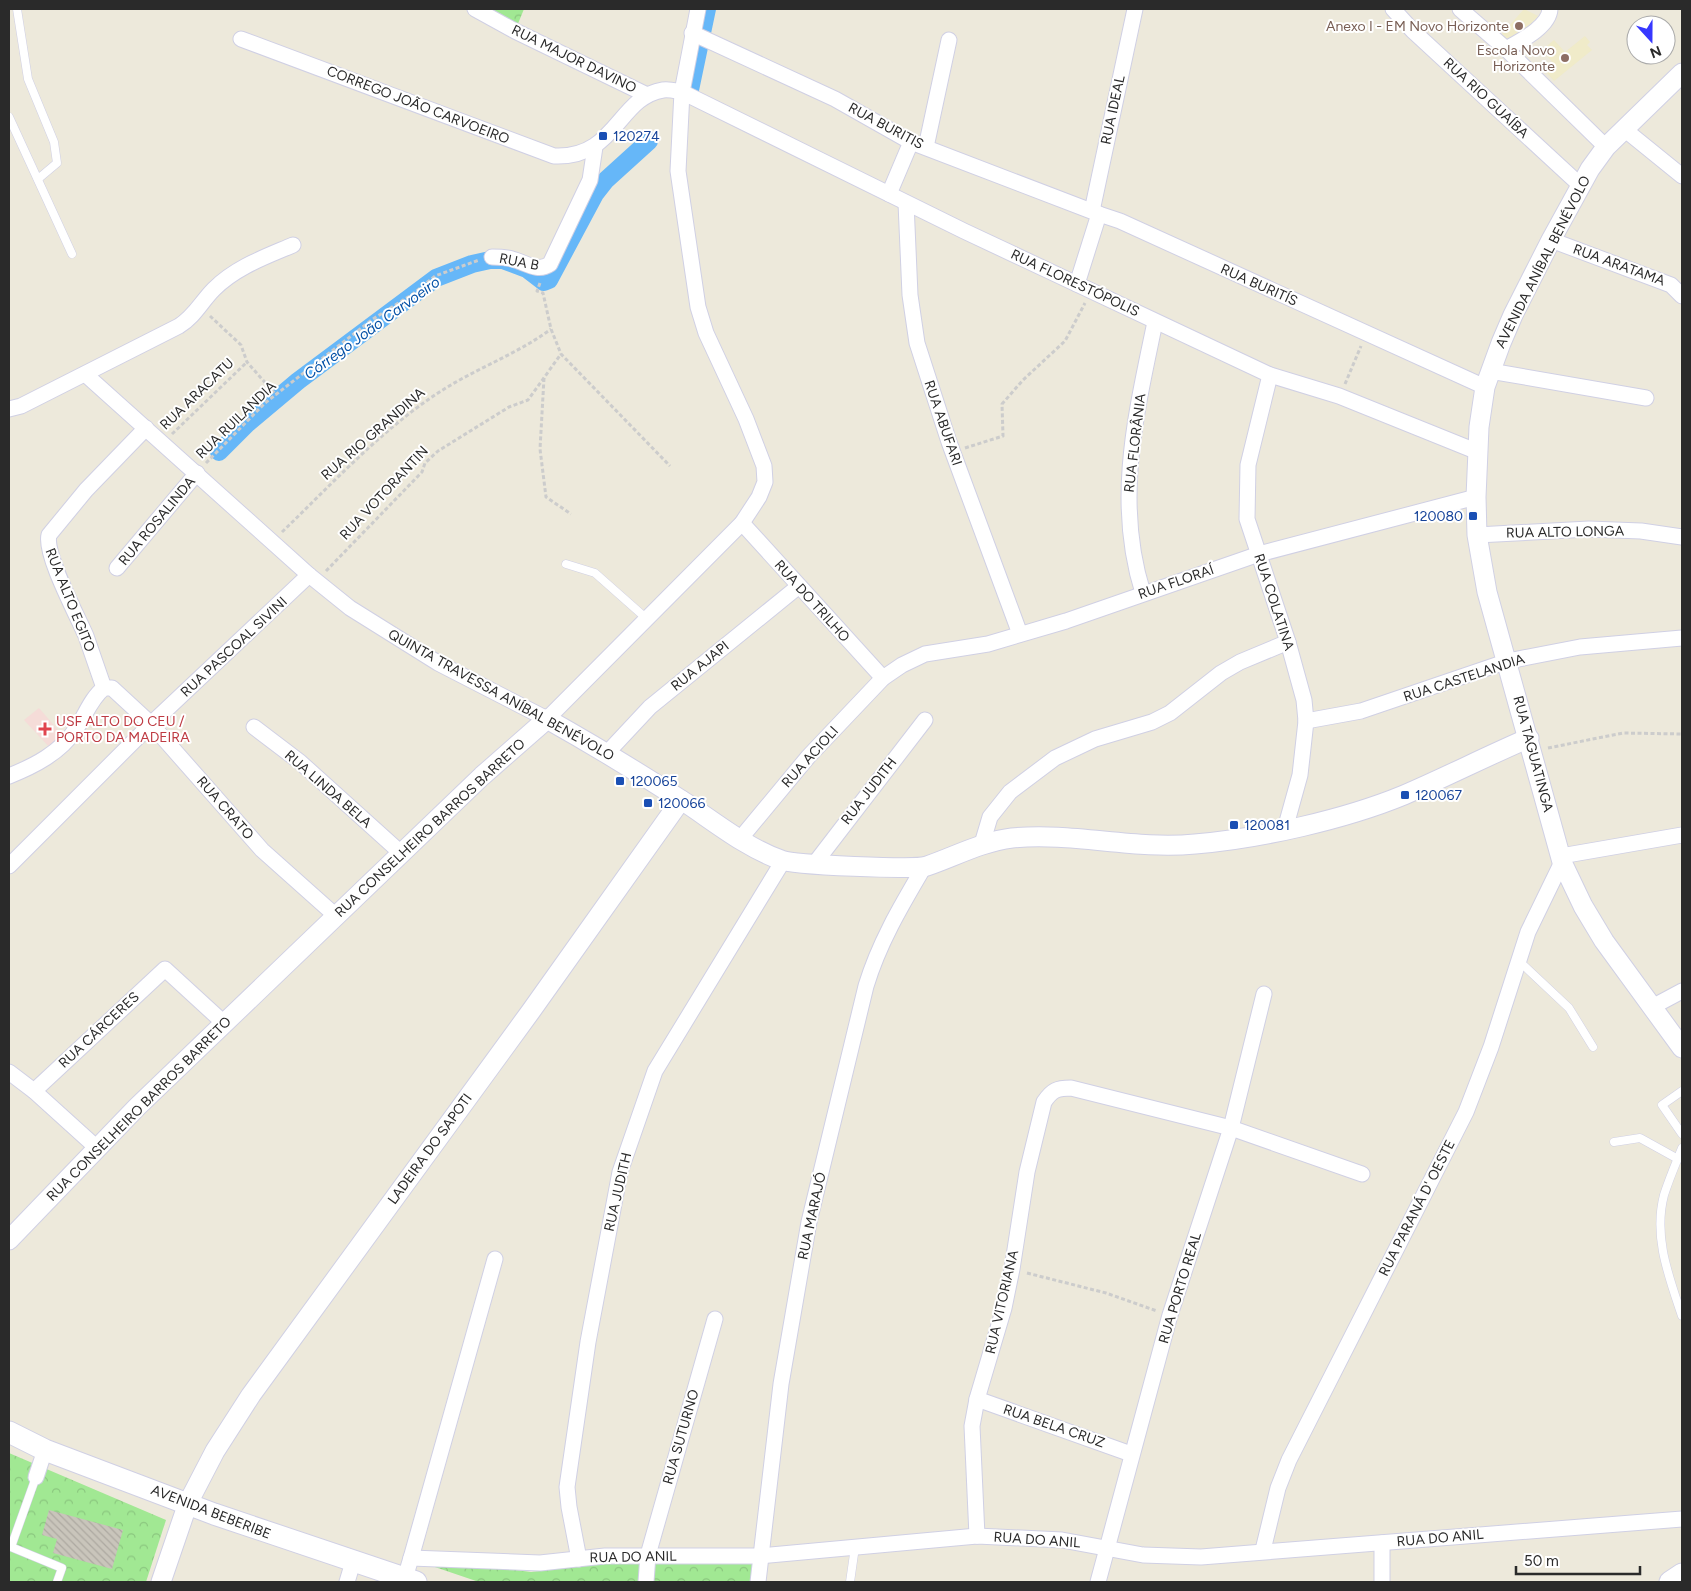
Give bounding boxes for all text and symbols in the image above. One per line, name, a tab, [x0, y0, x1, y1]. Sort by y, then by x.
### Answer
north arrow	[1626, 15, 1676, 65]
place label: Anexo I - EM Novo Horizonte	[1326, 18, 1509, 35]
marker: Anexo I - EM Novo Horizonte	[1513, 20, 1525, 32]
street label: RUA MAJOR DAVINO	[509, 21, 639, 97]
place label: Escola Novo Horizonte	[1477, 42, 1555, 75]
text: N	[1647, 42, 1664, 62]
marker: Escola Novo Horizonte	[1559, 52, 1571, 64]
street label: RUA RIO GUAÍBA	[1440, 54, 1533, 142]
street label: CORREGO JOÃO CARVOEIRO	[324, 62, 512, 148]
street label: RUA IDEAL	[1097, 73, 1129, 146]
street label: RUA BURITIS	[845, 99, 927, 153]
place label: 120274	[613, 128, 660, 145]
marker: 120274	[597, 130, 609, 142]
street label: AVENIDA ANÍBAL BENÉVOLO	[1492, 173, 1594, 351]
street label: RUA ARATAMA	[1571, 240, 1668, 290]
street label: RUA FLORESTÓPOLIS	[1008, 246, 1142, 320]
street label: RUA B	[498, 250, 540, 274]
street label: RUA BURITÍS	[1218, 260, 1300, 310]
water label: Córrego João Carvoeiro	[301, 273, 444, 383]
street label: RUA ARACATU	[157, 355, 237, 433]
street label: RUA RUILANDIA	[192, 377, 280, 462]
street label: RUA ABUFARI	[920, 378, 966, 468]
street label: RUA RIO GRANDINA	[318, 384, 429, 484]
street label: RUA FLORÂNIA	[1121, 392, 1150, 493]
street label: RUA VOTORANTIN	[336, 443, 432, 543]
street label: RUA ROSALINDA	[115, 473, 199, 569]
place label: 120080	[1414, 508, 1463, 525]
marker: 120080	[1467, 510, 1479, 522]
street label: RUA ALTO LONGA	[1506, 522, 1625, 542]
street label: RUA ALTO EGITO	[41, 546, 99, 655]
street label: RUA COLATINA	[1250, 551, 1298, 653]
street label: RUA DO TRILHO	[771, 556, 853, 646]
street label: RUA FLORAÍ	[1136, 561, 1217, 603]
street label: RUA PASCOAL SIVINI	[177, 593, 291, 701]
street label: QUINTA TRAVESSA ANÍBAL BENÉVOLO	[385, 626, 617, 765]
street label: RUA AJAPI	[668, 637, 732, 695]
street label: RUA CASTELANDIA	[1401, 650, 1527, 706]
street label: RUA TAGUATINGA	[1509, 694, 1557, 815]
place label: USF ALTO DO CEU / PORTO DA MADEIRA	[56, 713, 190, 746]
marker: USF ALTO DO CEU / PORTO DA MADEIRA	[38, 722, 52, 736]
street label: RUA ACIOLI	[778, 723, 842, 791]
street label: RUA CONSELHEIRO BARROS BARRETO	[331, 735, 529, 921]
street label: RUA LINDA BELA	[281, 747, 375, 832]
street label: RUA JUDITH	[838, 754, 900, 828]
street label: RUA CRATO	[193, 773, 257, 843]
place label: 120065	[630, 773, 678, 790]
marker: 120065	[614, 775, 626, 787]
place label: 120067	[1415, 787, 1462, 804]
marker: 120067	[1399, 789, 1411, 801]
place label: 120066	[658, 795, 705, 812]
marker: 120066	[642, 797, 654, 809]
place label: 120081	[1244, 817, 1290, 834]
marker: 120081	[1228, 819, 1240, 831]
street label: RUA CÁRCERES	[55, 988, 143, 1072]
street label: RUA CONSELHEIRO BARROS BARRETO	[43, 1013, 235, 1205]
street label: LADEIRA DO SAPOTI	[384, 1090, 476, 1208]
street label: RUA PARANÁ D' OESTE	[1375, 1137, 1459, 1279]
street label: RUA JUDITH	[601, 1151, 635, 1233]
street label: RUA MARAJÓ	[794, 1170, 830, 1261]
street label: RUA PORTO REAL	[1155, 1230, 1205, 1346]
street label: RUA VITORIANA	[982, 1248, 1022, 1356]
street label: RUA SUTURNO	[659, 1387, 703, 1486]
street label: RUA BELA CRUZ	[1001, 1401, 1107, 1451]
street label: AVENIDA BEBERIBE	[149, 1481, 273, 1543]
street label: RUA DO ANIL	[1396, 1526, 1485, 1550]
street label: RUA DO ANIL	[993, 1528, 1082, 1552]
scale bar	[1516, 1544, 1640, 1576]
street label: RUA DO ANIL	[589, 1548, 677, 1566]
text: 50 m	[1524, 1552, 1559, 1570]

